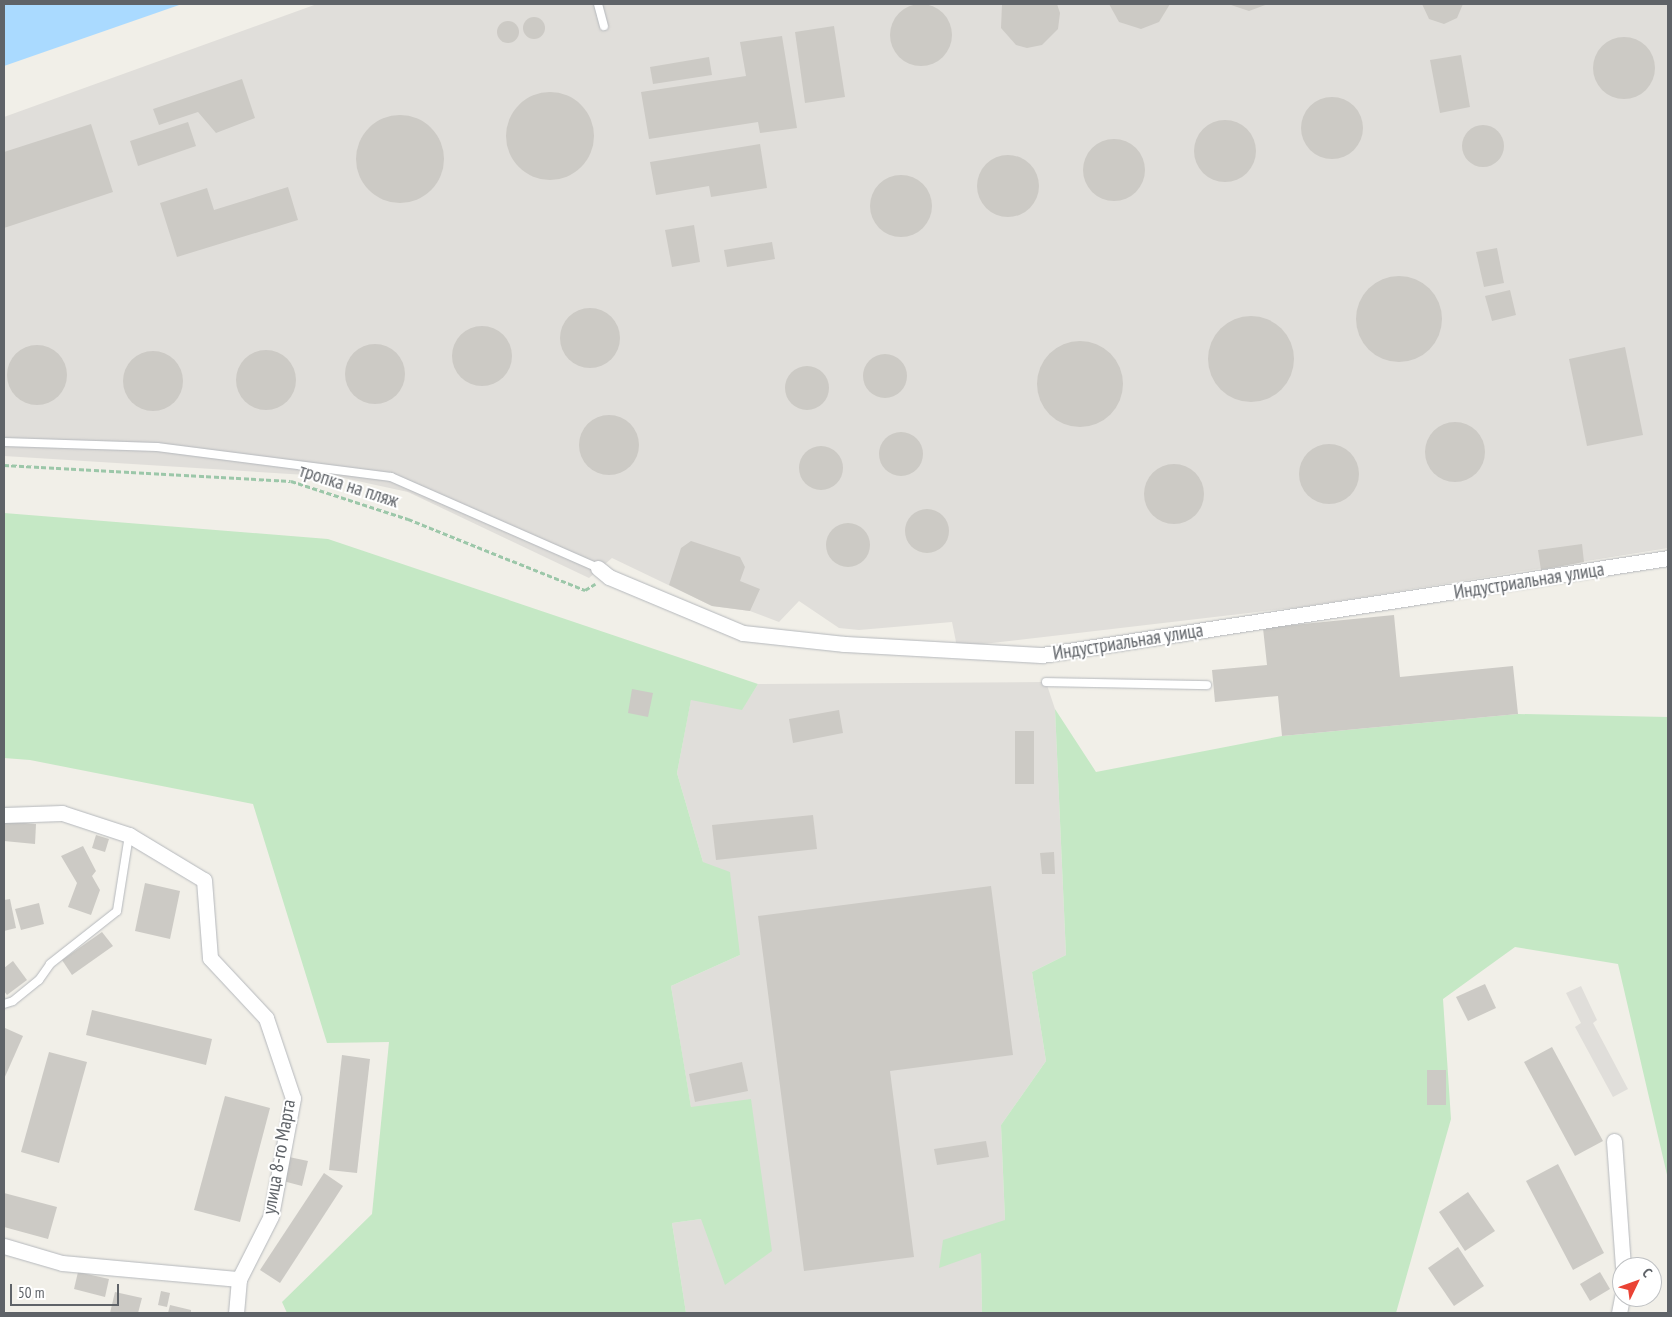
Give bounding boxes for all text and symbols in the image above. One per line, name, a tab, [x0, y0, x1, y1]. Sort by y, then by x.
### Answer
street label: тропка на пляж	[296, 459, 402, 513]
street label: Индустриальная улица	[1452, 558, 1606, 604]
street label: Индустриальная улица	[1051, 619, 1205, 665]
street label: улица 8-го Марта	[258, 1098, 300, 1216]
north arrow	[1612, 1257, 1662, 1307]
text: С	[1639, 1264, 1656, 1281]
scale bar	[12, 1274, 121, 1306]
text: 50 m	[18, 1283, 44, 1302]

